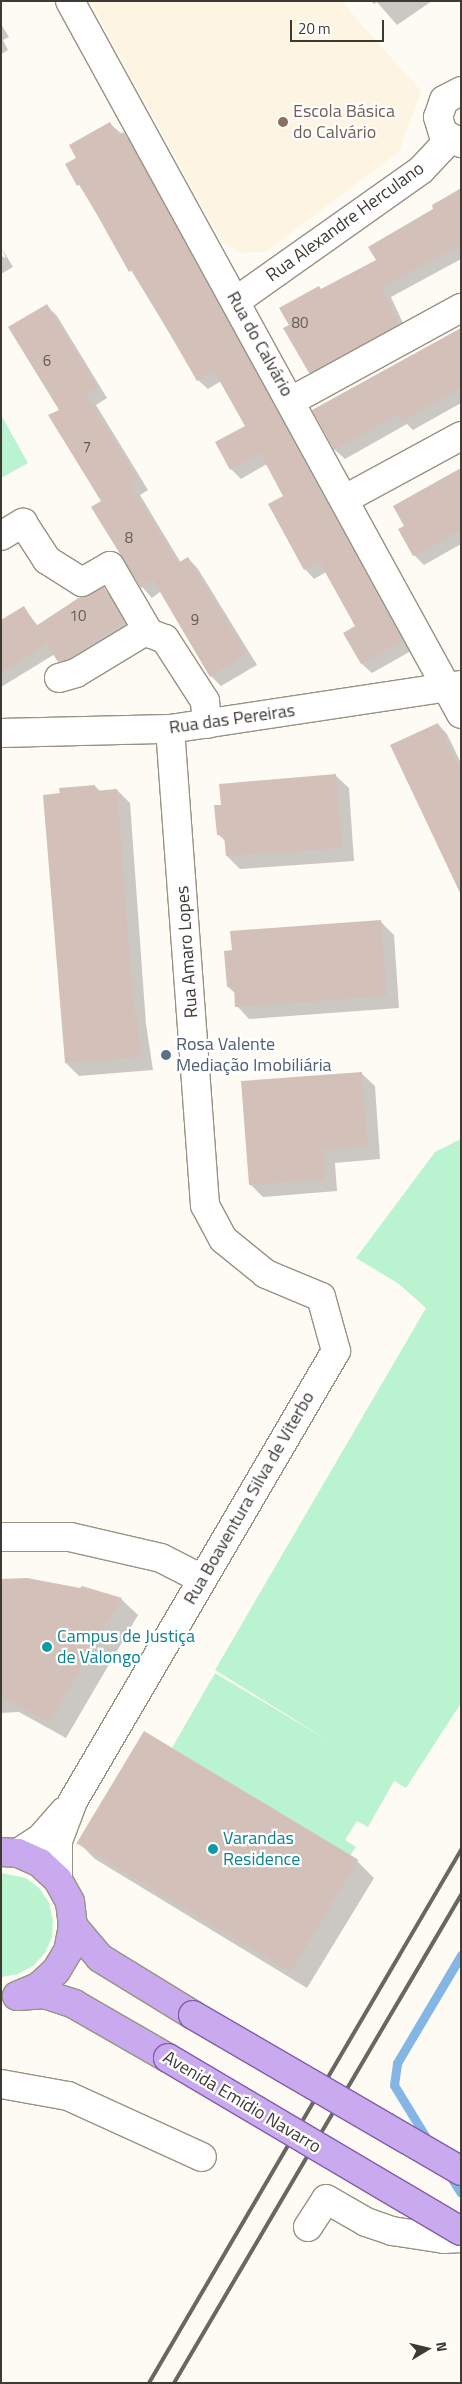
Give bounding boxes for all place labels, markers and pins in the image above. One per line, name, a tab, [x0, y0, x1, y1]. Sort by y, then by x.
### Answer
place label: Escola Básica do Calvário	[293, 101, 395, 144]
marker: Escola Básica do Calvário	[277, 116, 289, 128]
place label: Rosa Valente Mediação Imobiliária	[176, 1034, 332, 1076]
marker: Rosa Valente Mediação Imobiliária	[160, 1049, 172, 1061]
place label: Campus de Justiça de Valongo	[57, 1626, 195, 1668]
marker: Campus de Justiça de Valongo	[41, 1641, 53, 1653]
place label: Varandas Residence	[223, 1828, 300, 1870]
marker: Varandas Residence	[207, 1843, 219, 1855]

